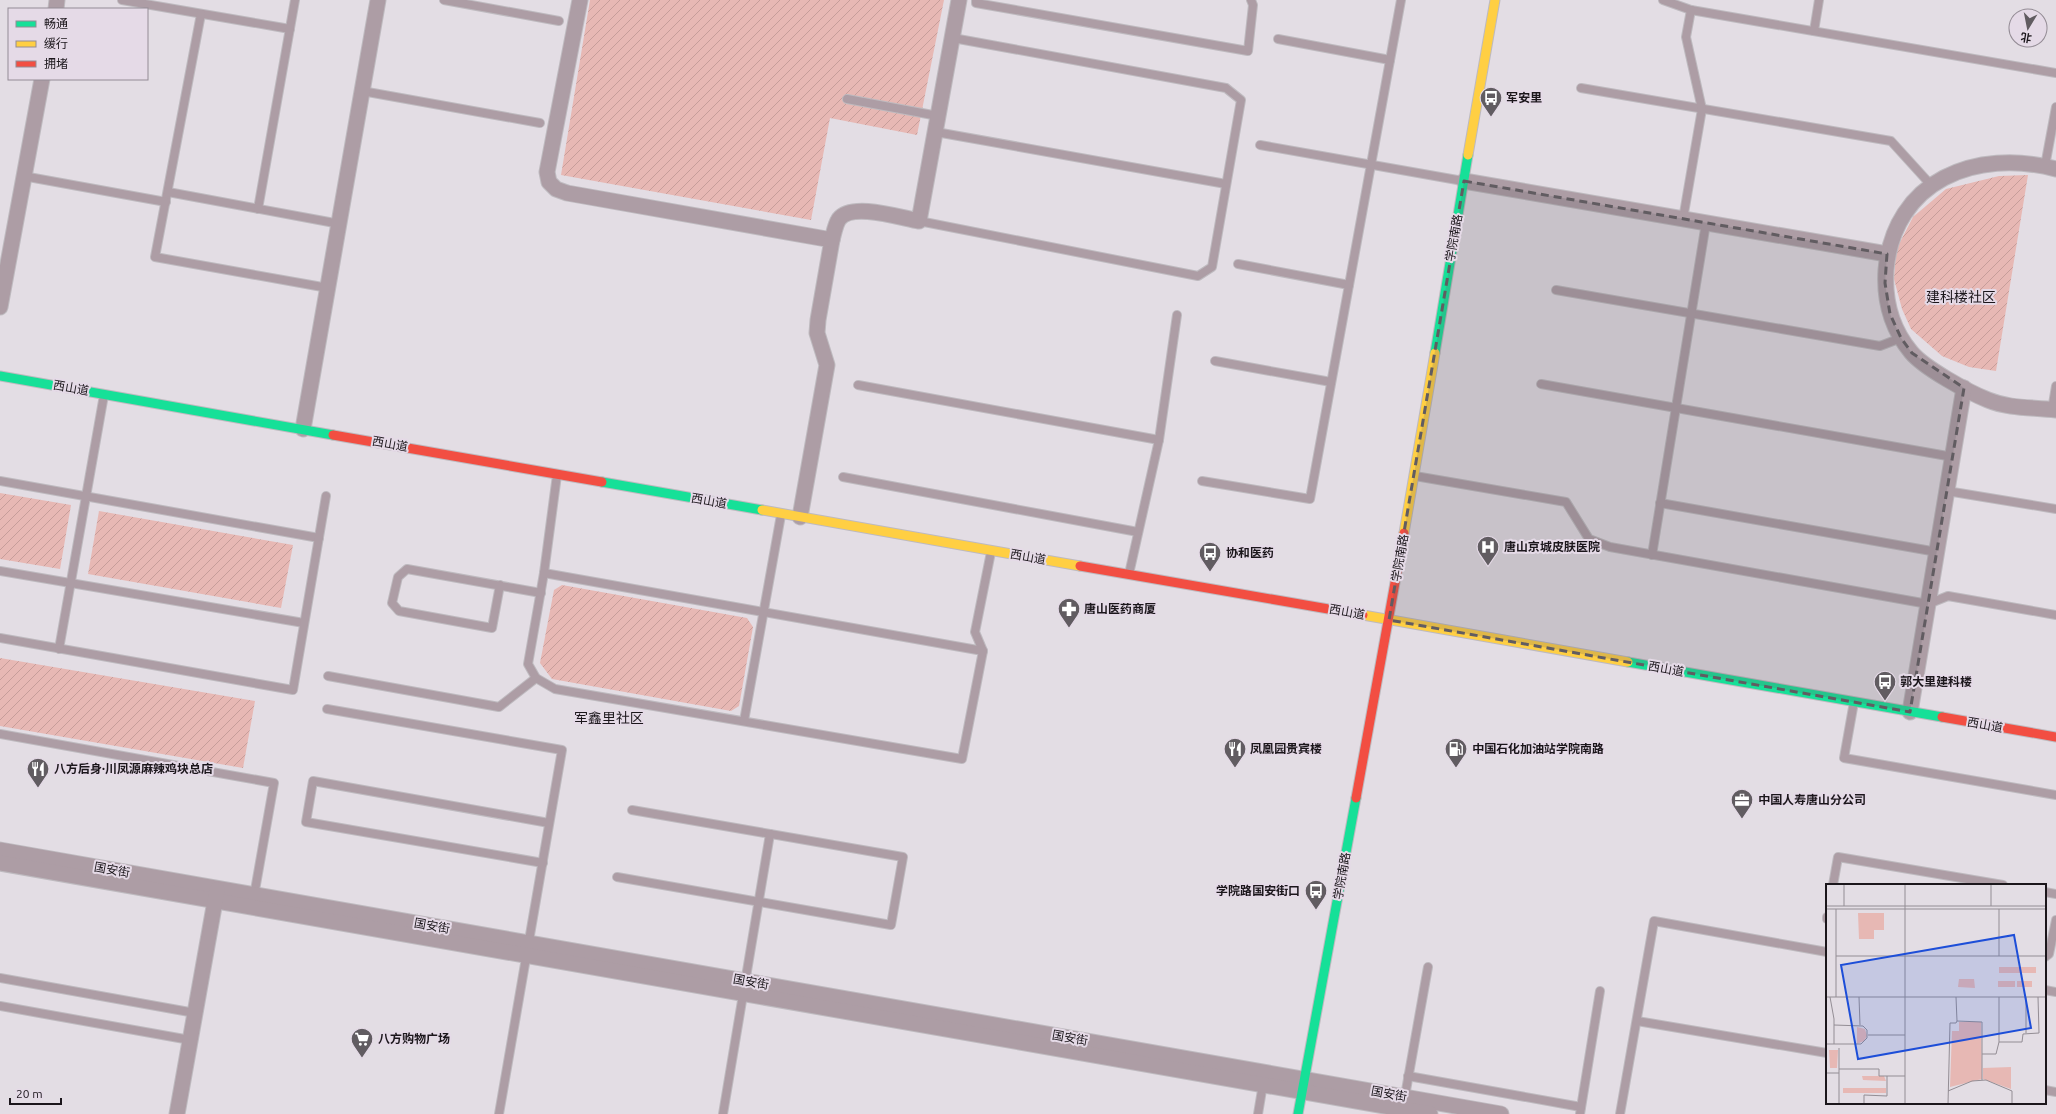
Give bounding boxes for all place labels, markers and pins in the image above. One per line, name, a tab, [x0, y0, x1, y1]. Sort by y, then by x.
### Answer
bus stop icon: 军安里	[1478, 85, 1504, 118]
place label: 军安里	[1506, 91, 1542, 104]
hospital icon: 唐山京城皮肤医院	[1475, 534, 1501, 567]
bus stop icon: 协和医药	[1197, 540, 1223, 573]
place label: 唐山京城皮肤医院	[1504, 540, 1600, 553]
place label: 协和医药	[1226, 546, 1274, 559]
pharmacy icon: 唐山医药商厦	[1056, 596, 1082, 629]
place label: 唐山医药商厦	[1084, 602, 1156, 615]
bus stop icon: 郭大里建科楼	[1872, 669, 1898, 702]
place label: 郭大里建科楼	[1900, 675, 1972, 688]
restaurant icon: 凤凰园贵宾楼	[1222, 736, 1248, 769]
fuel station icon: 中国石化加油站学院南路	[1443, 736, 1469, 769]
place label: 凤凰园贵宾楼	[1250, 742, 1322, 755]
place label: 中国石化加油站学院南路	[1472, 742, 1604, 755]
restaurant icon: 八方后身·川凤源麻辣鸡块总店	[25, 756, 51, 789]
place label: 八方后身·川凤源麻辣鸡块总店	[54, 762, 213, 775]
office icon: 中国人寿唐山分公司	[1729, 787, 1755, 820]
place label: 中国人寿唐山分公司	[1758, 793, 1866, 806]
bus stop icon: 学院路国安街口	[1303, 878, 1329, 911]
place label: 学院路国安街口	[1216, 884, 1300, 897]
supermarket icon: 八方购物广场	[349, 1026, 375, 1059]
place label: 八方购物广场	[378, 1032, 450, 1045]

